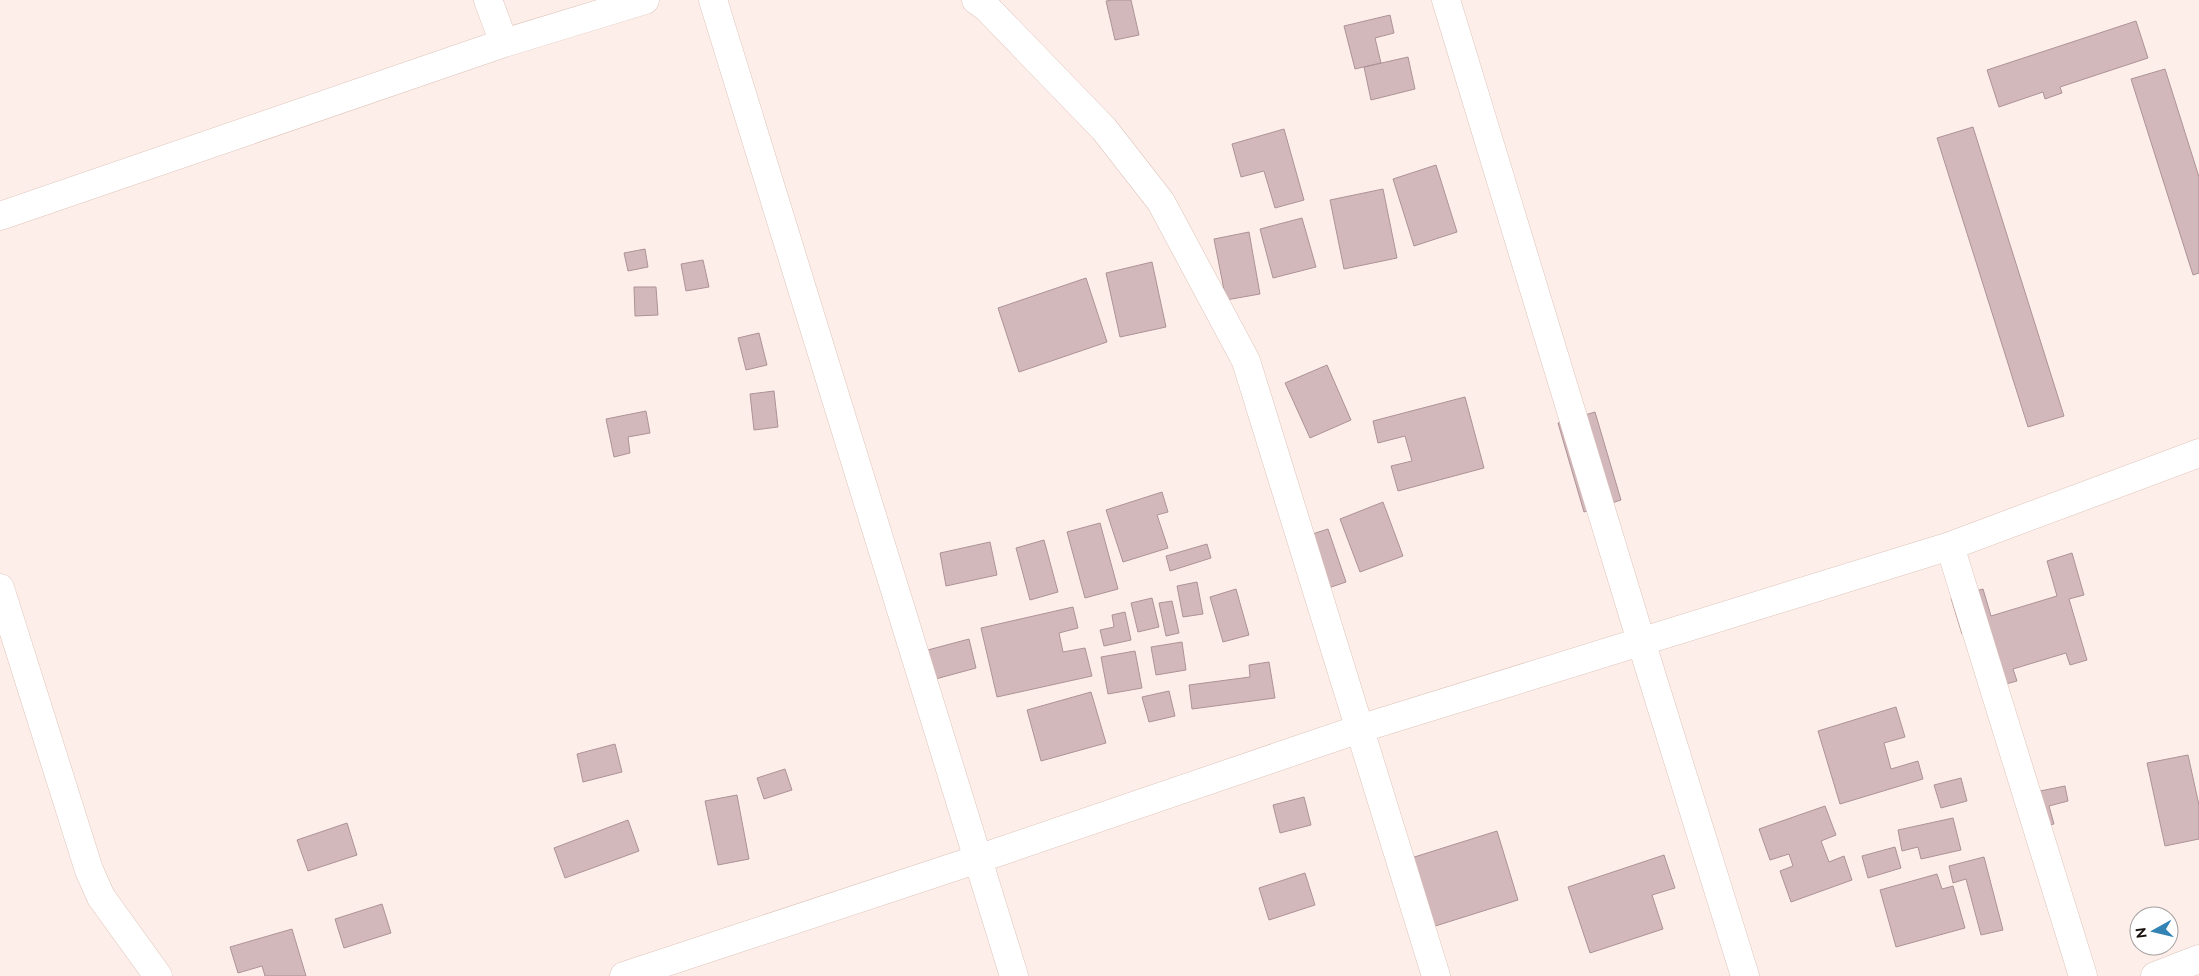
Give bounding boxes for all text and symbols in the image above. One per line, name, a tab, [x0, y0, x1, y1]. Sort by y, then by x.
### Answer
north arrow	[2129, 906, 2179, 956]
text: N	[2132, 926, 2150, 939]

